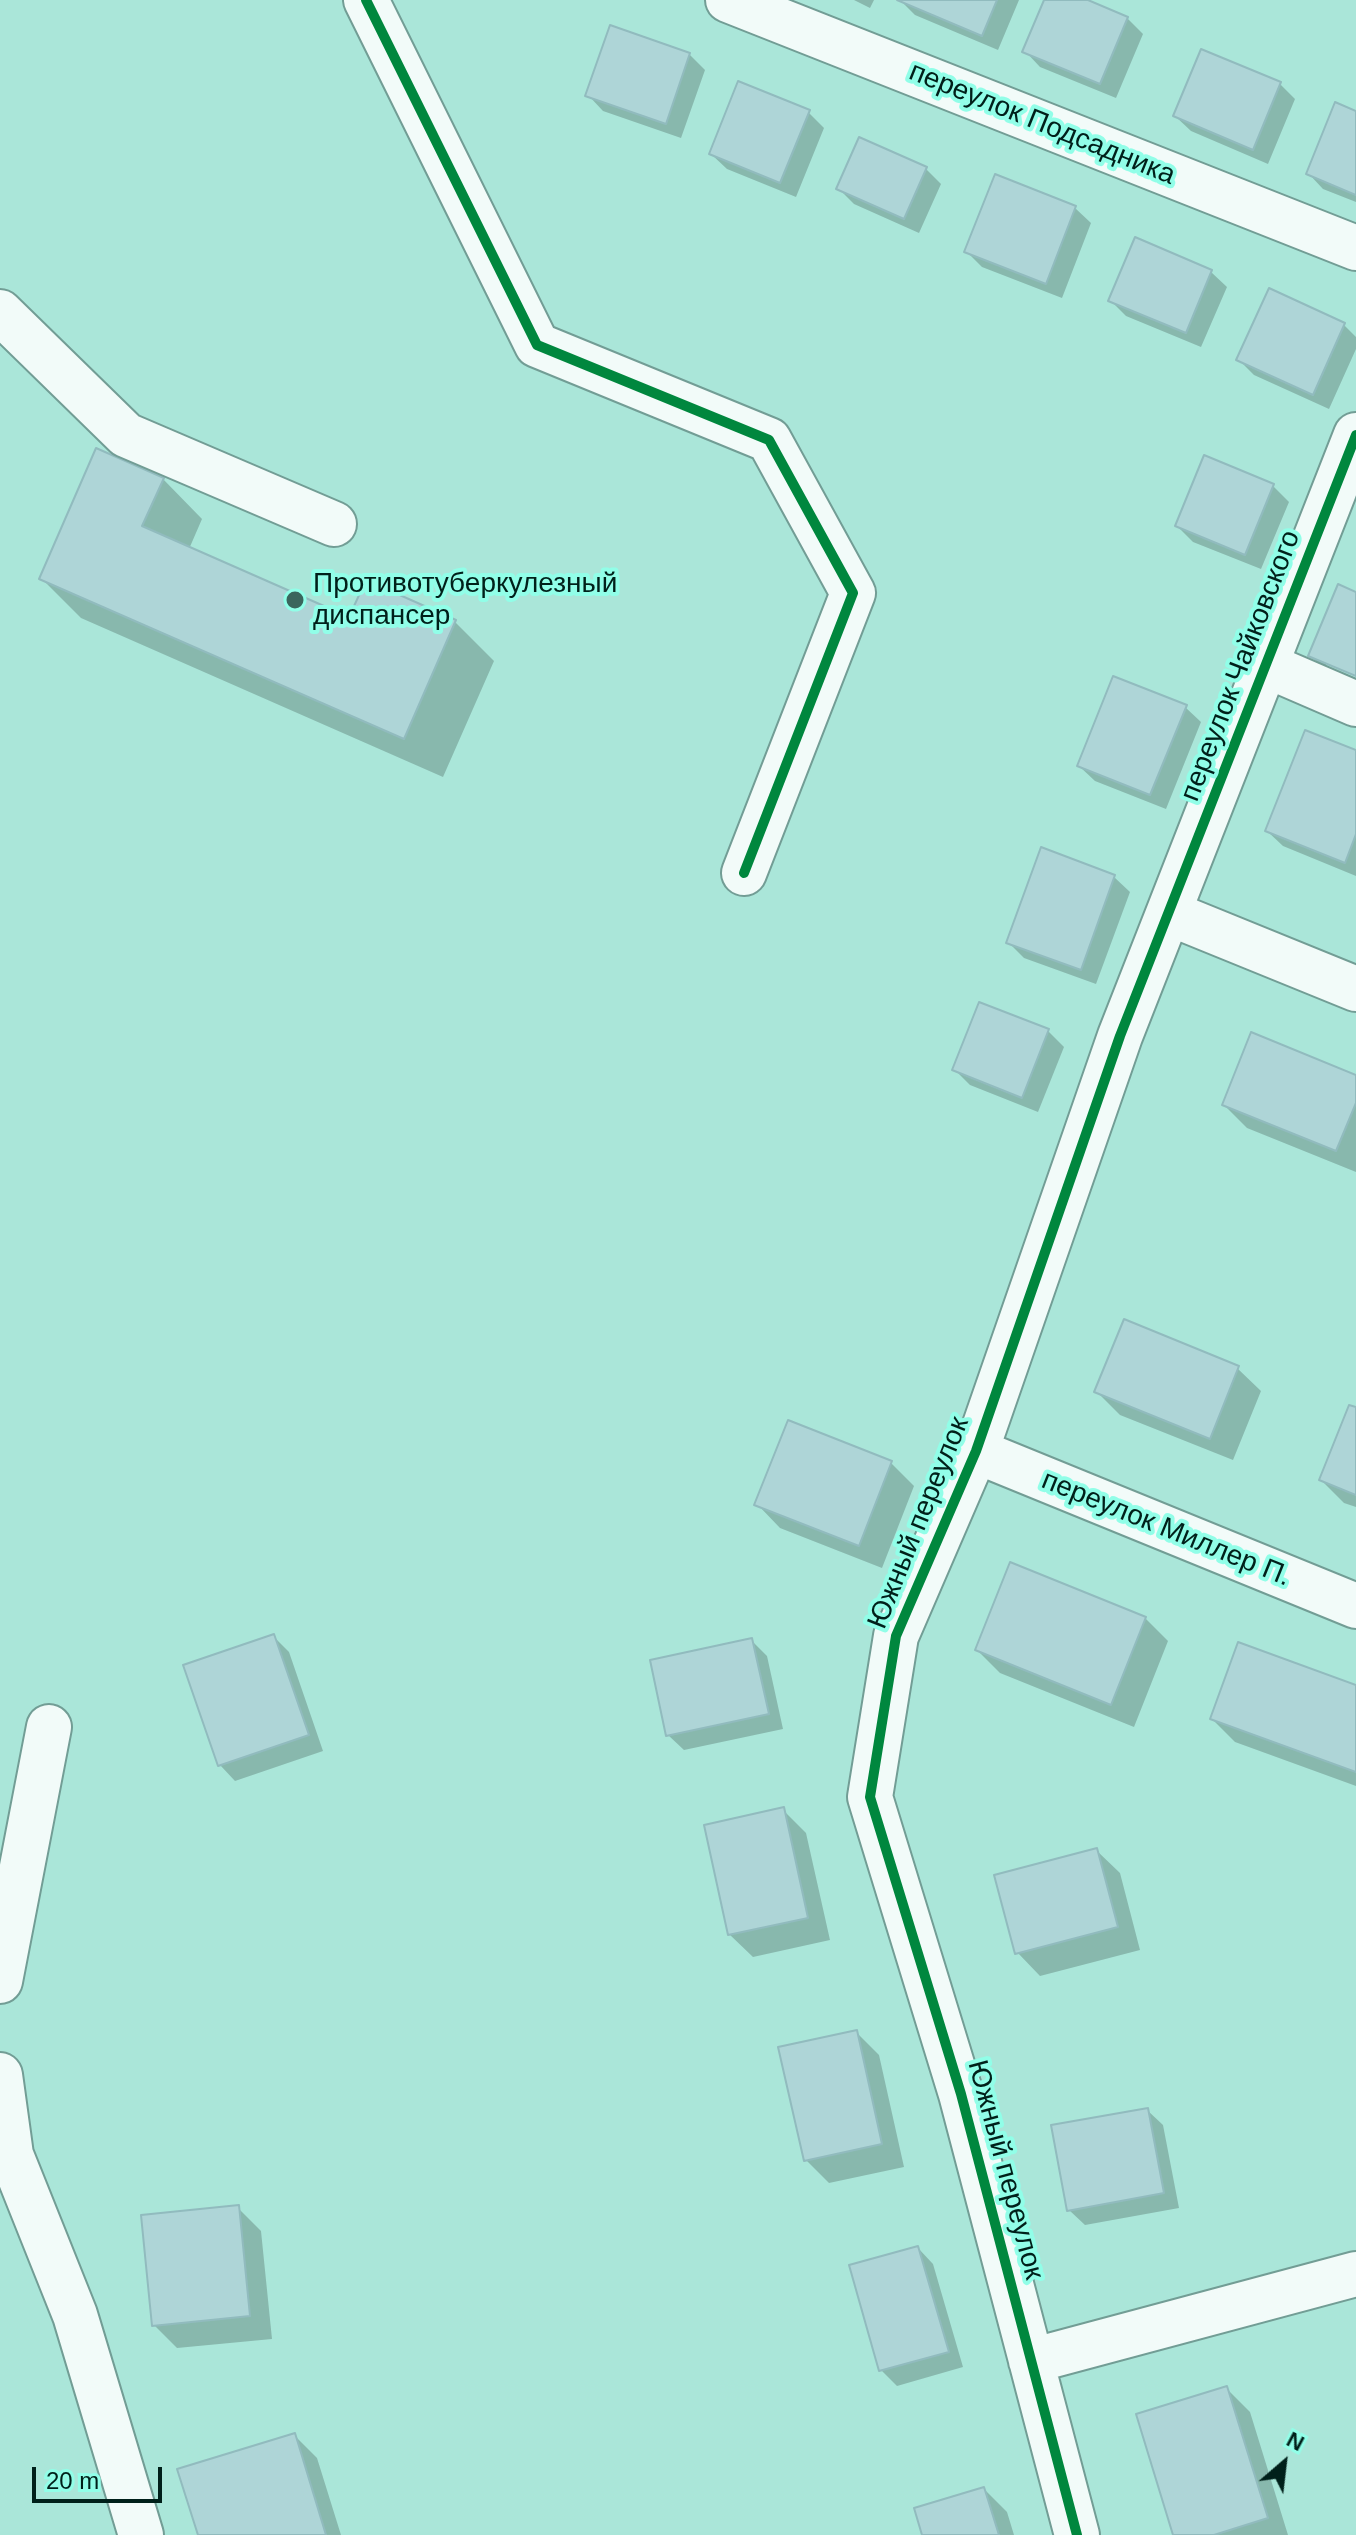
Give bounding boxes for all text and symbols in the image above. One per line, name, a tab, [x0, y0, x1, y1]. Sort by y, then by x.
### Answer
street label: переулок Подсадника	[904, 55, 1180, 193]
street label: переулок Чайковского	[1174, 526, 1308, 806]
place label: Противотуберкулезный диспансер	[313, 567, 617, 633]
marker: Противотуберкулезный диспансер	[284, 589, 306, 611]
street label: Южный переулок	[861, 1412, 977, 1634]
street label: переулок Миллер П.	[1037, 1464, 1295, 1594]
street label: Южный переулок	[960, 2057, 1050, 2283]
north arrow	[1244, 2423, 1324, 2503]
text: N	[1283, 2427, 1308, 2456]
scale bar	[36, 2451, 166, 2501]
text: 20 m	[46, 2467, 99, 2494]

